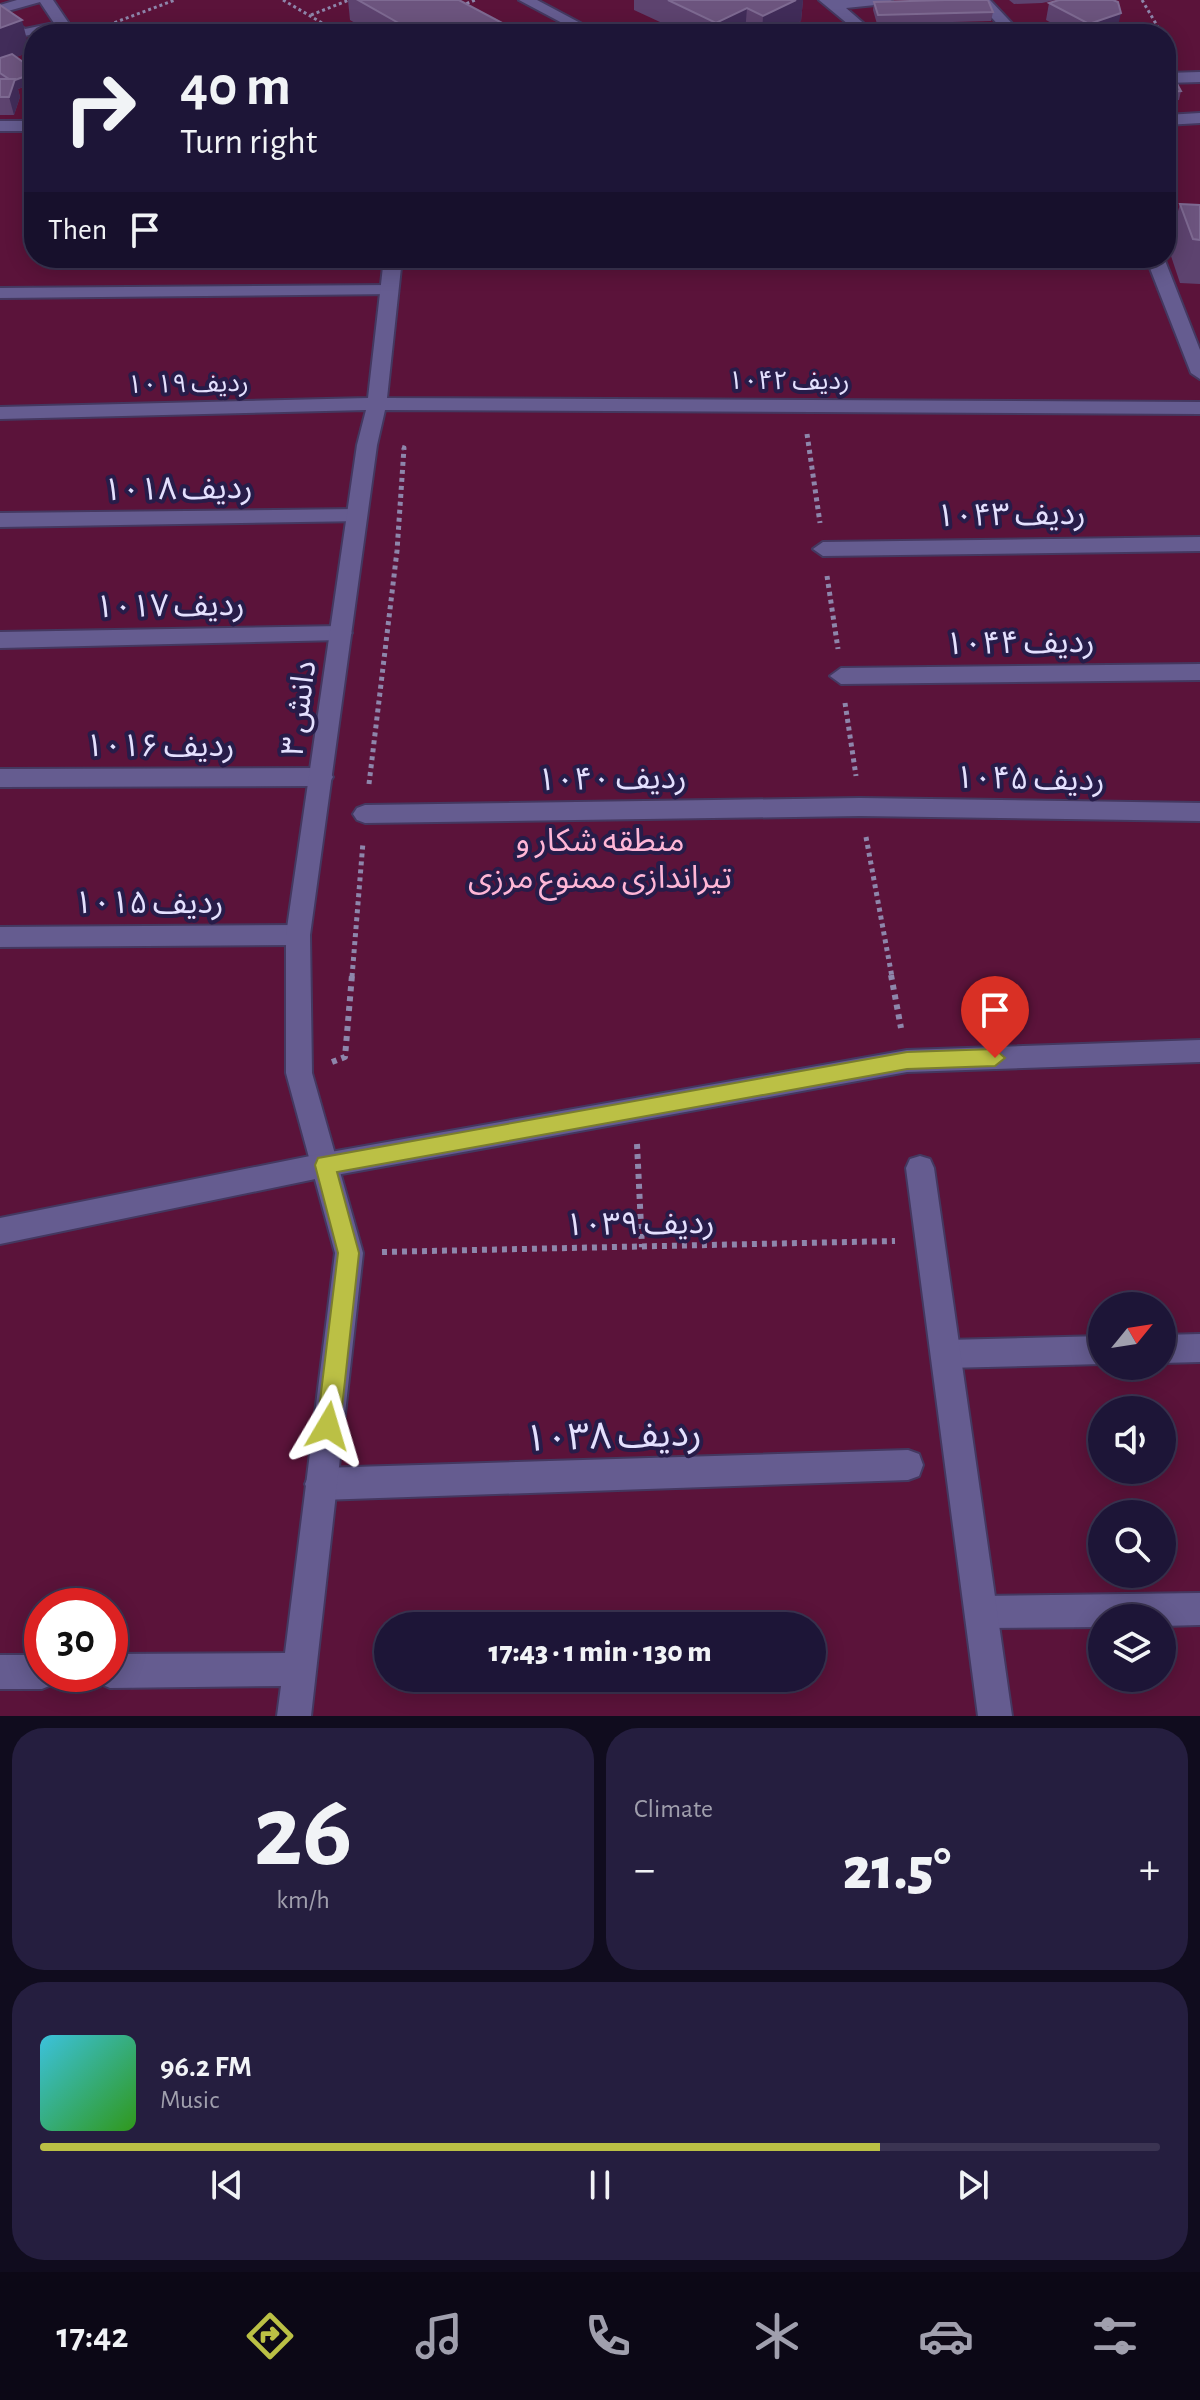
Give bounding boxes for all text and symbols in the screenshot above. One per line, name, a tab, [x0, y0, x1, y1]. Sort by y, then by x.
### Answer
icon: right	[48, 56, 152, 160]
text: 40 m	[180, 59, 291, 115]
text: Turn right	[180, 124, 317, 160]
icon: arrive	[123, 208, 167, 252]
text: Then	[48, 215, 107, 245]
street label: ردیف ۱۰۴۲	[728, 368, 850, 395]
street label: ردیف ۱۰۱۹	[127, 370, 249, 399]
street label: ردیف ۱۰۱۸	[103, 472, 253, 508]
street label: ردیف ۱۰۴۳	[936, 498, 1086, 534]
street label: ردیف ۱۰۱۷	[95, 589, 245, 625]
street label: ردیف ۱۰۴۴	[945, 626, 1095, 662]
street label: دانش ۳	[276, 659, 322, 758]
street label: ردیف ۱۰۱۶	[85, 730, 235, 764]
street label: ردیف ۱۰۴۰	[537, 762, 687, 798]
street label: ردیف ۱۰۴۵	[955, 762, 1105, 798]
park label: منطقه شکار و تیراندازی ممنوع مرزی	[468, 825, 732, 901]
street label: ردیف ۱۰۱۵	[74, 887, 224, 921]
pin	[961, 976, 1029, 1058]
icon: arrive	[973, 988, 1017, 1032]
street label: ردیف ۱۰۳۹	[565, 1207, 715, 1243]
north arrow	[1088, 1292, 1176, 1380]
map controls	[1088, 1292, 1176, 1692]
position arrow	[286, 1384, 370, 1468]
button: sound	[1088, 1396, 1176, 1484]
street label: ردیف ۱۰۳۸	[524, 1415, 702, 1460]
button: search	[1088, 1500, 1176, 1588]
speed limit sign: 30	[24, 1588, 128, 1692]
button: layers	[1088, 1604, 1176, 1692]
text: 17:43 · 1 min · 130 m	[488, 1637, 712, 1667]
text: 26	[253, 1781, 353, 1885]
text: Climate	[634, 1796, 713, 1822]
text: 21.5°	[843, 1840, 951, 1900]
text: −	[634, 1848, 655, 1892]
text: +	[1139, 1848, 1160, 1892]
text: km/h	[276, 1887, 330, 1913]
text: 96.2 FM	[160, 2052, 252, 2082]
text: Music	[160, 2087, 219, 2113]
icon: previous	[205, 2163, 249, 2207]
icon: pause	[578, 2163, 622, 2207]
icon: next	[951, 2163, 995, 2207]
icon: directions	[242, 2308, 298, 2364]
icon: music	[411, 2308, 467, 2364]
icon: phone	[580, 2308, 636, 2364]
icon: climate	[749, 2308, 805, 2364]
icon: car	[918, 2308, 974, 2364]
icon: filters	[1087, 2308, 1143, 2364]
text: 17:42	[57, 2318, 128, 2354]

